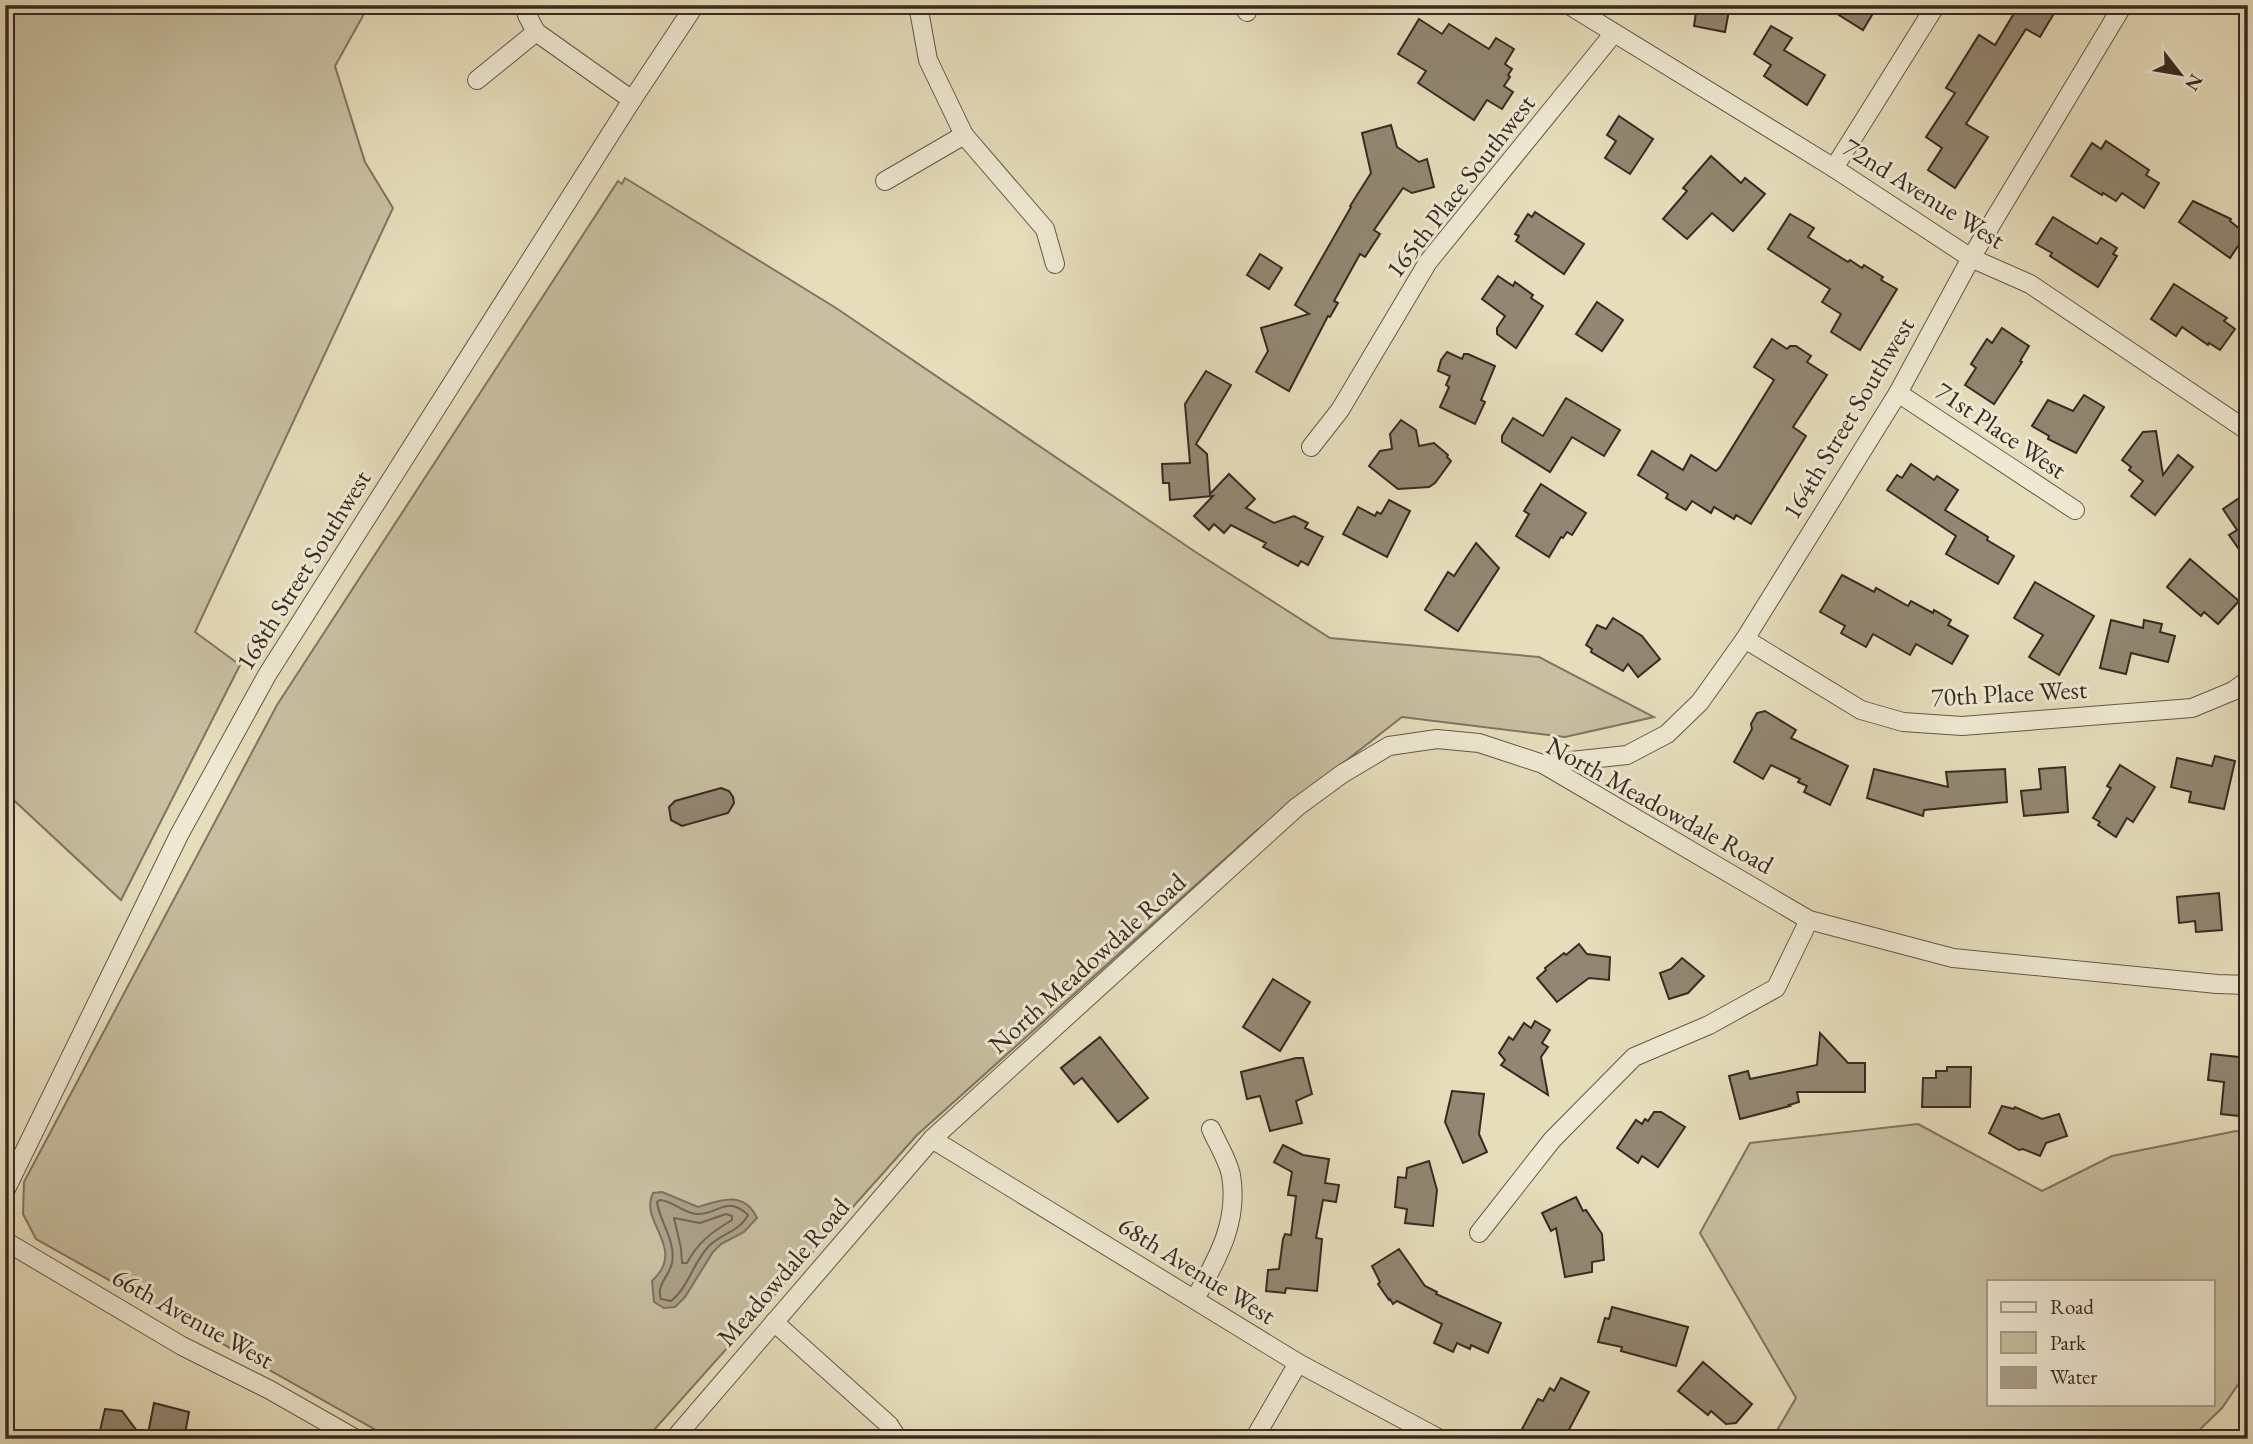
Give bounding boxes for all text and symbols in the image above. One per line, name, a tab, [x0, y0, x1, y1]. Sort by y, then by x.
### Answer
north arrow	[2144, 38, 2214, 108]
text: N	[2179, 69, 2209, 96]
street label: 165th Place Southwest	[1378, 87, 1542, 285]
street label: 72nd Avenue West	[1837, 130, 2011, 256]
street label: 164th Street Southwest	[1774, 311, 1922, 525]
street label: 71st Place West	[1929, 374, 2073, 486]
street label: 168th Street Southwest	[228, 463, 378, 677]
street label: 70th Place West	[1930, 672, 2088, 714]
street label: North Meadowdale Road	[1540, 728, 1780, 882]
street label: North Meadowdale Road	[981, 865, 1194, 1061]
street label: Meadowdale Road	[709, 1190, 857, 1353]
street label: 68th Avenue West	[1112, 1208, 1282, 1332]
street label: 66th Avenue West	[106, 1260, 280, 1376]
legend	[1987, 1280, 2214, 1406]
text: Road	[2050, 1293, 2094, 1320]
text: Park	[2050, 1329, 2087, 1356]
text: Water	[2050, 1363, 2097, 1390]

